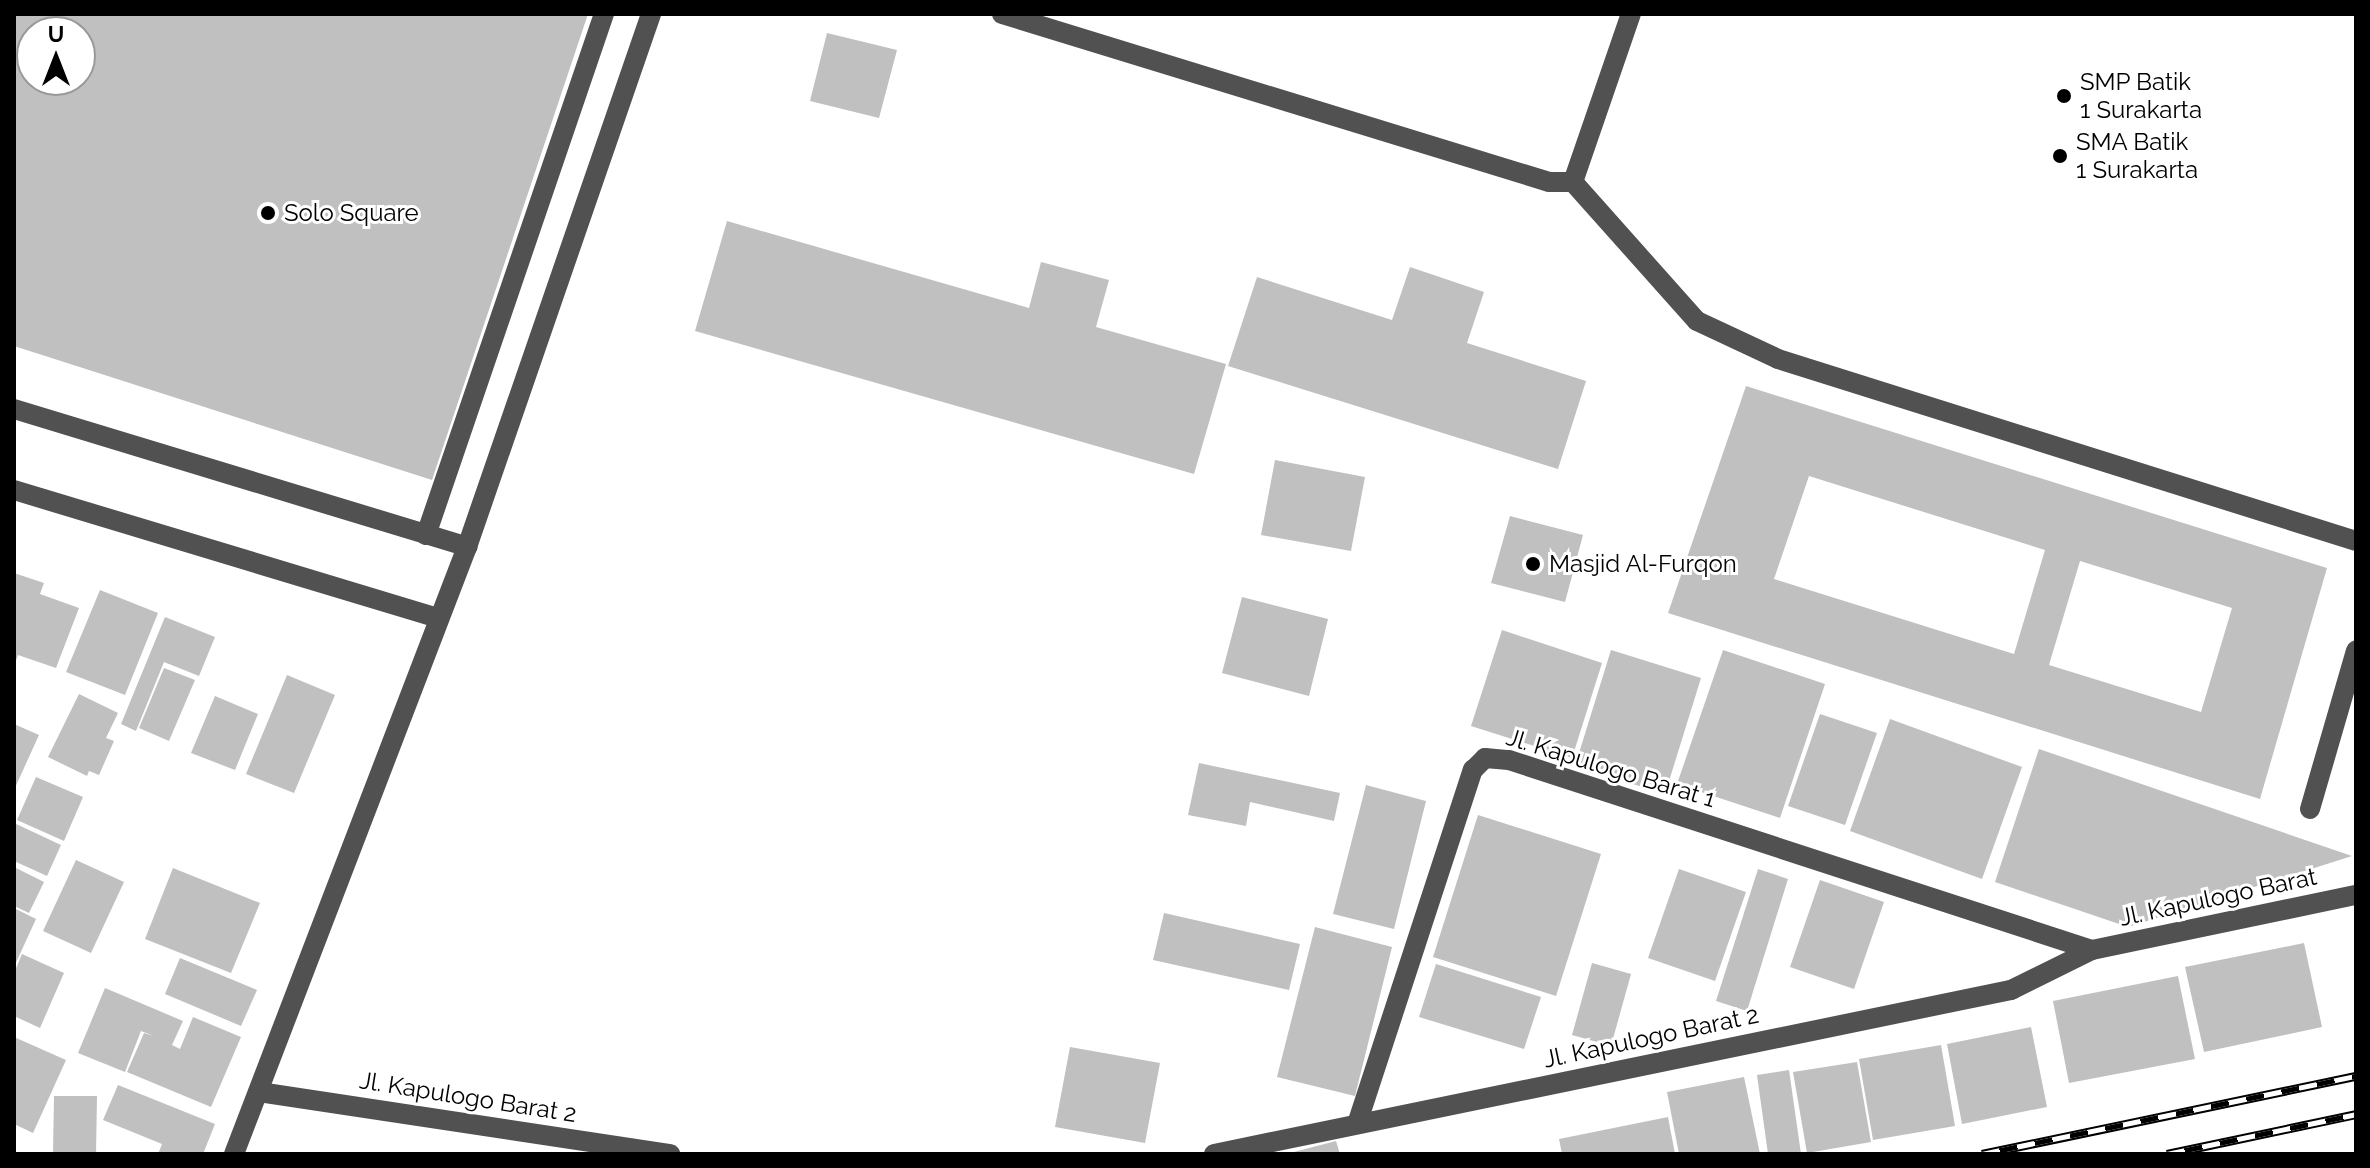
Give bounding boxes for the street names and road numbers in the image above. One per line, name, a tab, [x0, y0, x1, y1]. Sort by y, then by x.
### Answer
street label: Jl. Kapulogo Barat 1	[1503, 722, 1719, 814]
street label: Jl. Kapulogo Barat	[2117, 862, 2319, 932]
street label: Jl. Kapulogo Barat 2	[1541, 1000, 1761, 1074]
street label: Jl. Kapulogo Barat 2	[357, 1066, 579, 1128]

